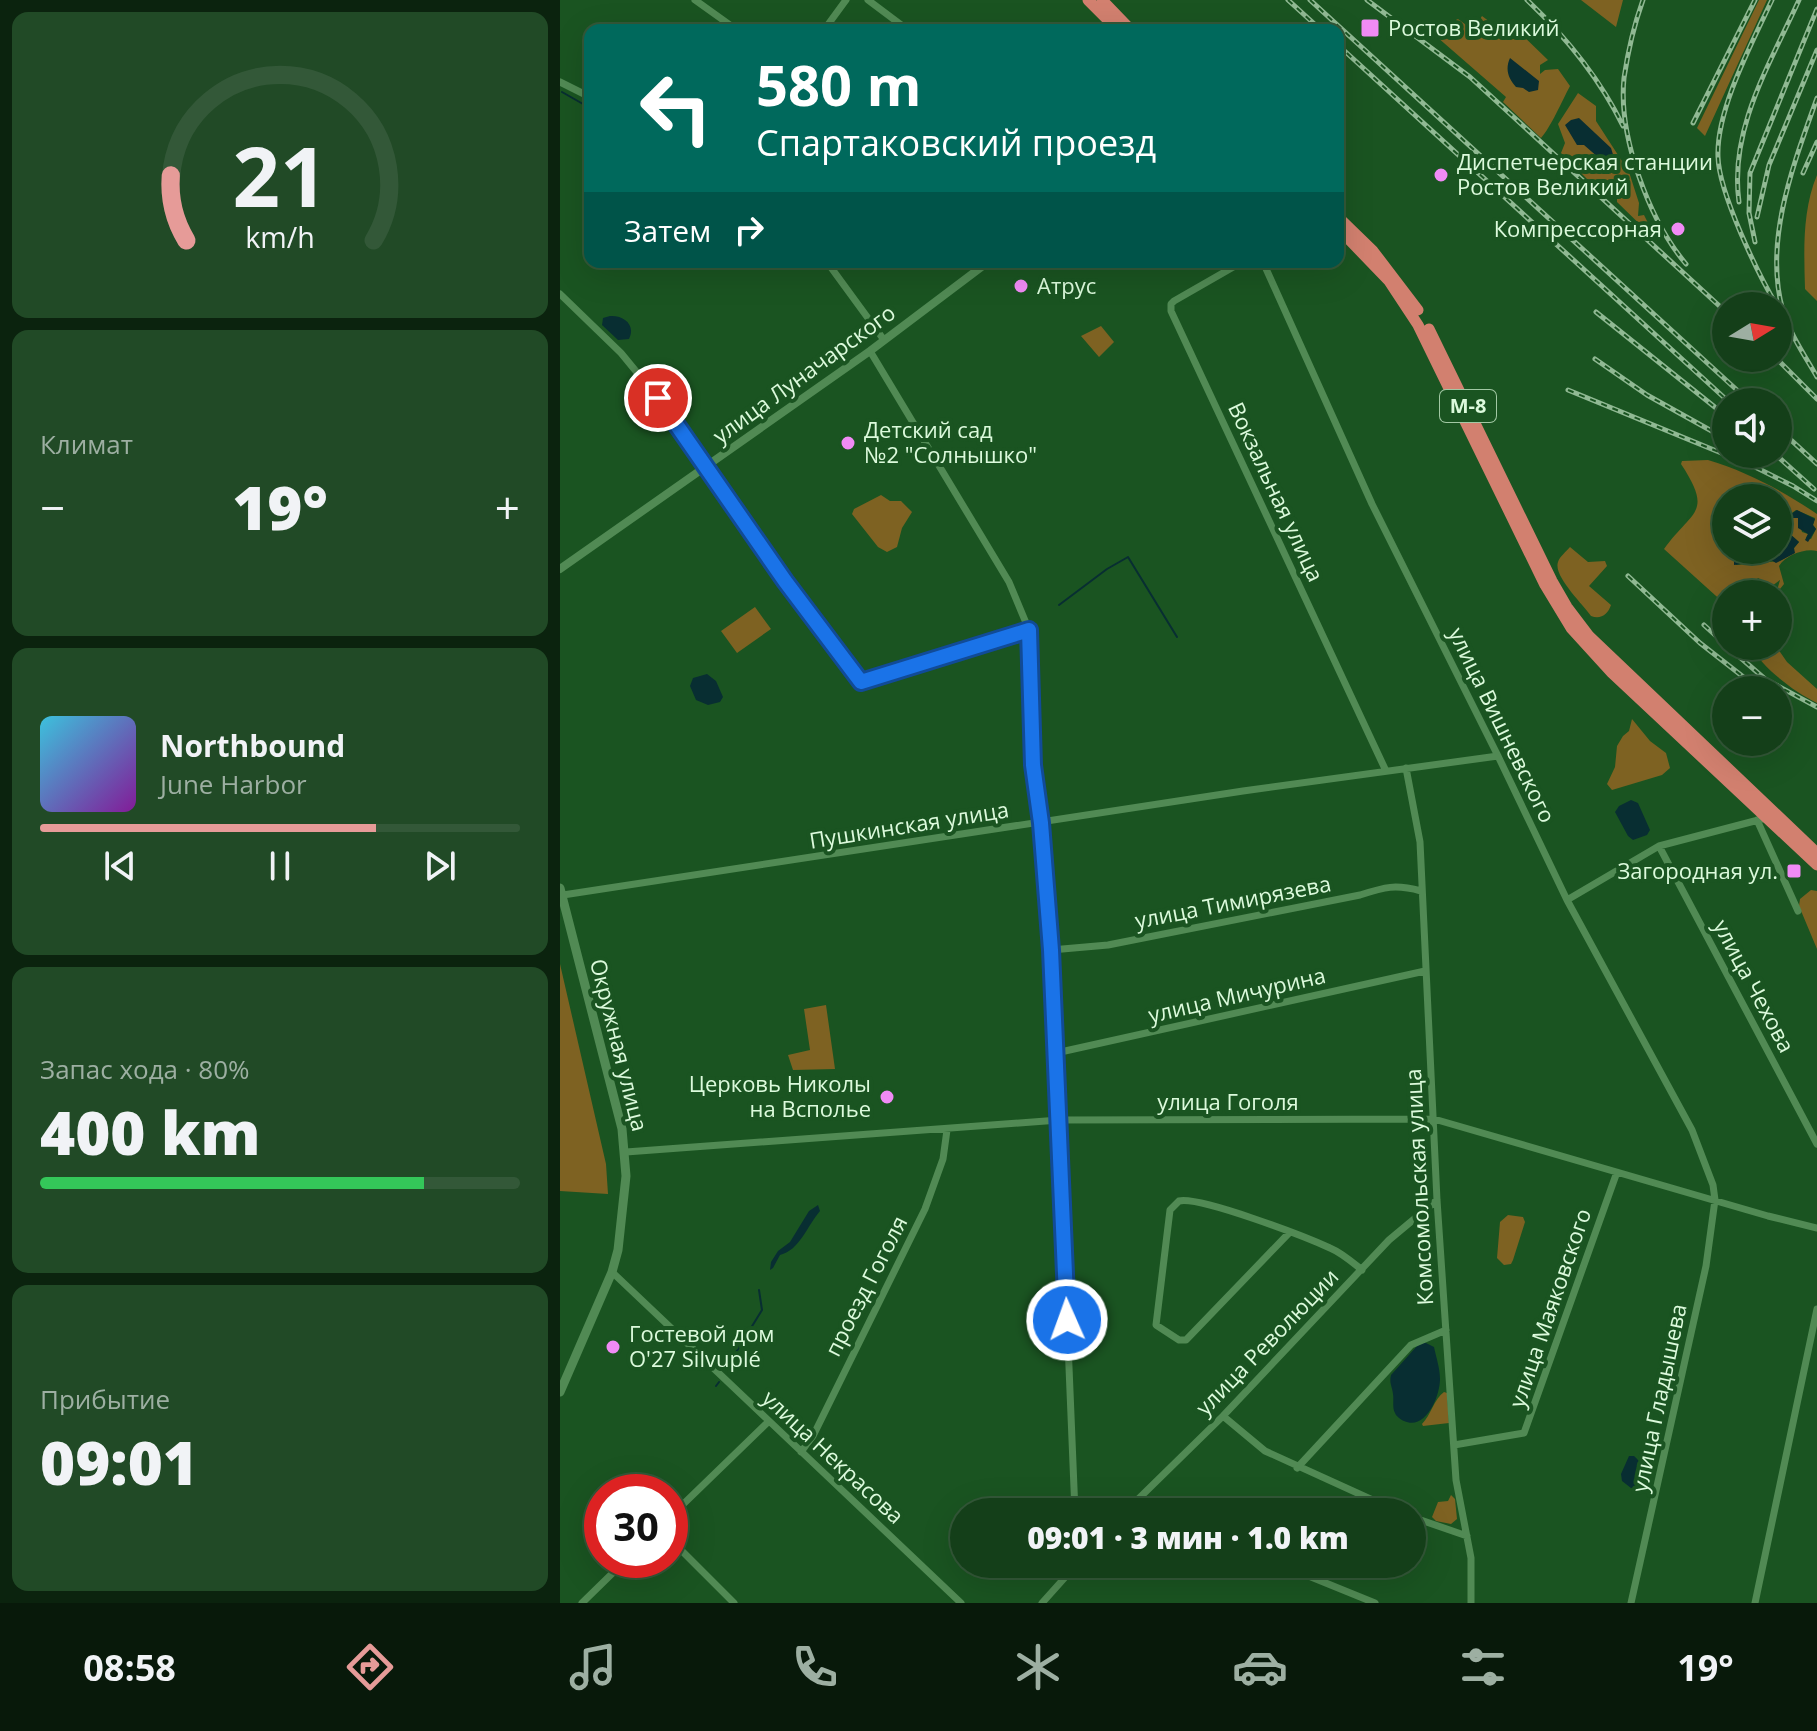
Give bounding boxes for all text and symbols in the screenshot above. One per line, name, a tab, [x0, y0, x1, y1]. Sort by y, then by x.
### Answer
place label: Ростов Великий	[1388, 12, 1559, 42]
marker: Ростов Великий	[1359, 17, 1381, 39]
text: 580 m	[756, 46, 922, 122]
icon: left	[624, 56, 728, 160]
text: 21	[232, 118, 328, 231]
text: Спартаковский проезд	[756, 118, 1156, 167]
place label: Диспетчерская станции Ростов Великий	[1457, 146, 1713, 201]
marker: Диспетчерская станции Ростов Великий	[1432, 166, 1450, 184]
icon: right	[727, 208, 771, 252]
text: Затем	[624, 210, 711, 251]
place label: Компрессорная	[1494, 213, 1662, 243]
text: km/h	[245, 217, 315, 256]
marker: Компрессорная	[1669, 220, 1687, 238]
place label: Атрус	[1037, 270, 1096, 300]
marker: Атрус	[1012, 277, 1030, 295]
north arrow	[1712, 292, 1792, 372]
map controls	[1712, 292, 1792, 756]
street label: улица Луначарского	[706, 297, 901, 450]
pin	[624, 364, 692, 432]
icon: arrive	[636, 376, 680, 420]
button: sound	[1712, 388, 1792, 468]
road number: М-8	[1440, 390, 1496, 422]
street label: Вокзальная улица	[1222, 397, 1332, 586]
place label: Детский сад №2 "Солнышко"	[864, 414, 1037, 469]
text: Климат	[40, 426, 133, 462]
marker: Детский сад №2 "Солнышко"	[839, 434, 857, 452]
text: 19°	[232, 466, 328, 548]
text: −	[40, 477, 65, 537]
text: +	[495, 477, 520, 537]
button: layers	[1712, 484, 1792, 564]
button: +	[1712, 580, 1792, 660]
street label: улица Вишневского	[1443, 622, 1563, 827]
button: −	[1712, 676, 1792, 756]
text: Northbound	[160, 725, 345, 766]
text: June Harbor	[160, 766, 307, 802]
street label: Пушкинская улица	[807, 793, 1011, 855]
icon: previous	[98, 844, 142, 888]
icon: pause	[258, 844, 302, 888]
icon: next	[418, 844, 462, 888]
place label: Загородная ул.	[1617, 855, 1778, 885]
marker: Загородная ул.	[1785, 862, 1803, 880]
street label: улица Тимирязева	[1132, 867, 1333, 935]
street label: улица Чехова	[1707, 914, 1803, 1057]
street label: Окружная улица	[584, 955, 656, 1134]
street label: улица Мичурина	[1145, 959, 1328, 1029]
text: Запас хода · 80%	[40, 1051, 250, 1087]
place label: Церковь Николы на Всполье	[689, 1068, 871, 1123]
street label: Комсомольская улица	[1397, 1068, 1439, 1306]
street label: улица Гоголя	[1157, 1086, 1299, 1116]
marker: Церковь Николы на Всполье	[878, 1088, 896, 1106]
text: 400 km	[40, 1091, 261, 1173]
street label: улица Маяковского	[1501, 1204, 1597, 1411]
street label: проезд Гоголя	[817, 1210, 913, 1361]
street label: улица Революции	[1188, 1261, 1344, 1421]
position arrow	[1025, 1278, 1109, 1362]
street label: улица Гладышева	[1623, 1301, 1693, 1495]
place label: Гостевой дом O'27 Silvuplé	[629, 1318, 775, 1373]
marker: Гостевой дом O'27 Silvuplé	[604, 1338, 622, 1356]
text: Прибытие	[40, 1381, 170, 1417]
street label: улица Некрасова	[756, 1383, 911, 1530]
text: 09:01	[40, 1421, 198, 1503]
speed limit sign: 30	[584, 1474, 688, 1578]
text: 09:01 · 3 мин · 1.0 km	[1027, 1517, 1349, 1558]
icon: directions	[342, 1639, 398, 1695]
icon: music	[565, 1639, 621, 1695]
icon: phone	[787, 1639, 843, 1695]
icon: climate	[1010, 1639, 1066, 1695]
icon: car	[1232, 1639, 1288, 1695]
icon: filters	[1455, 1639, 1511, 1695]
text: 08:58	[83, 1643, 176, 1692]
text: 19°	[1677, 1643, 1734, 1692]

